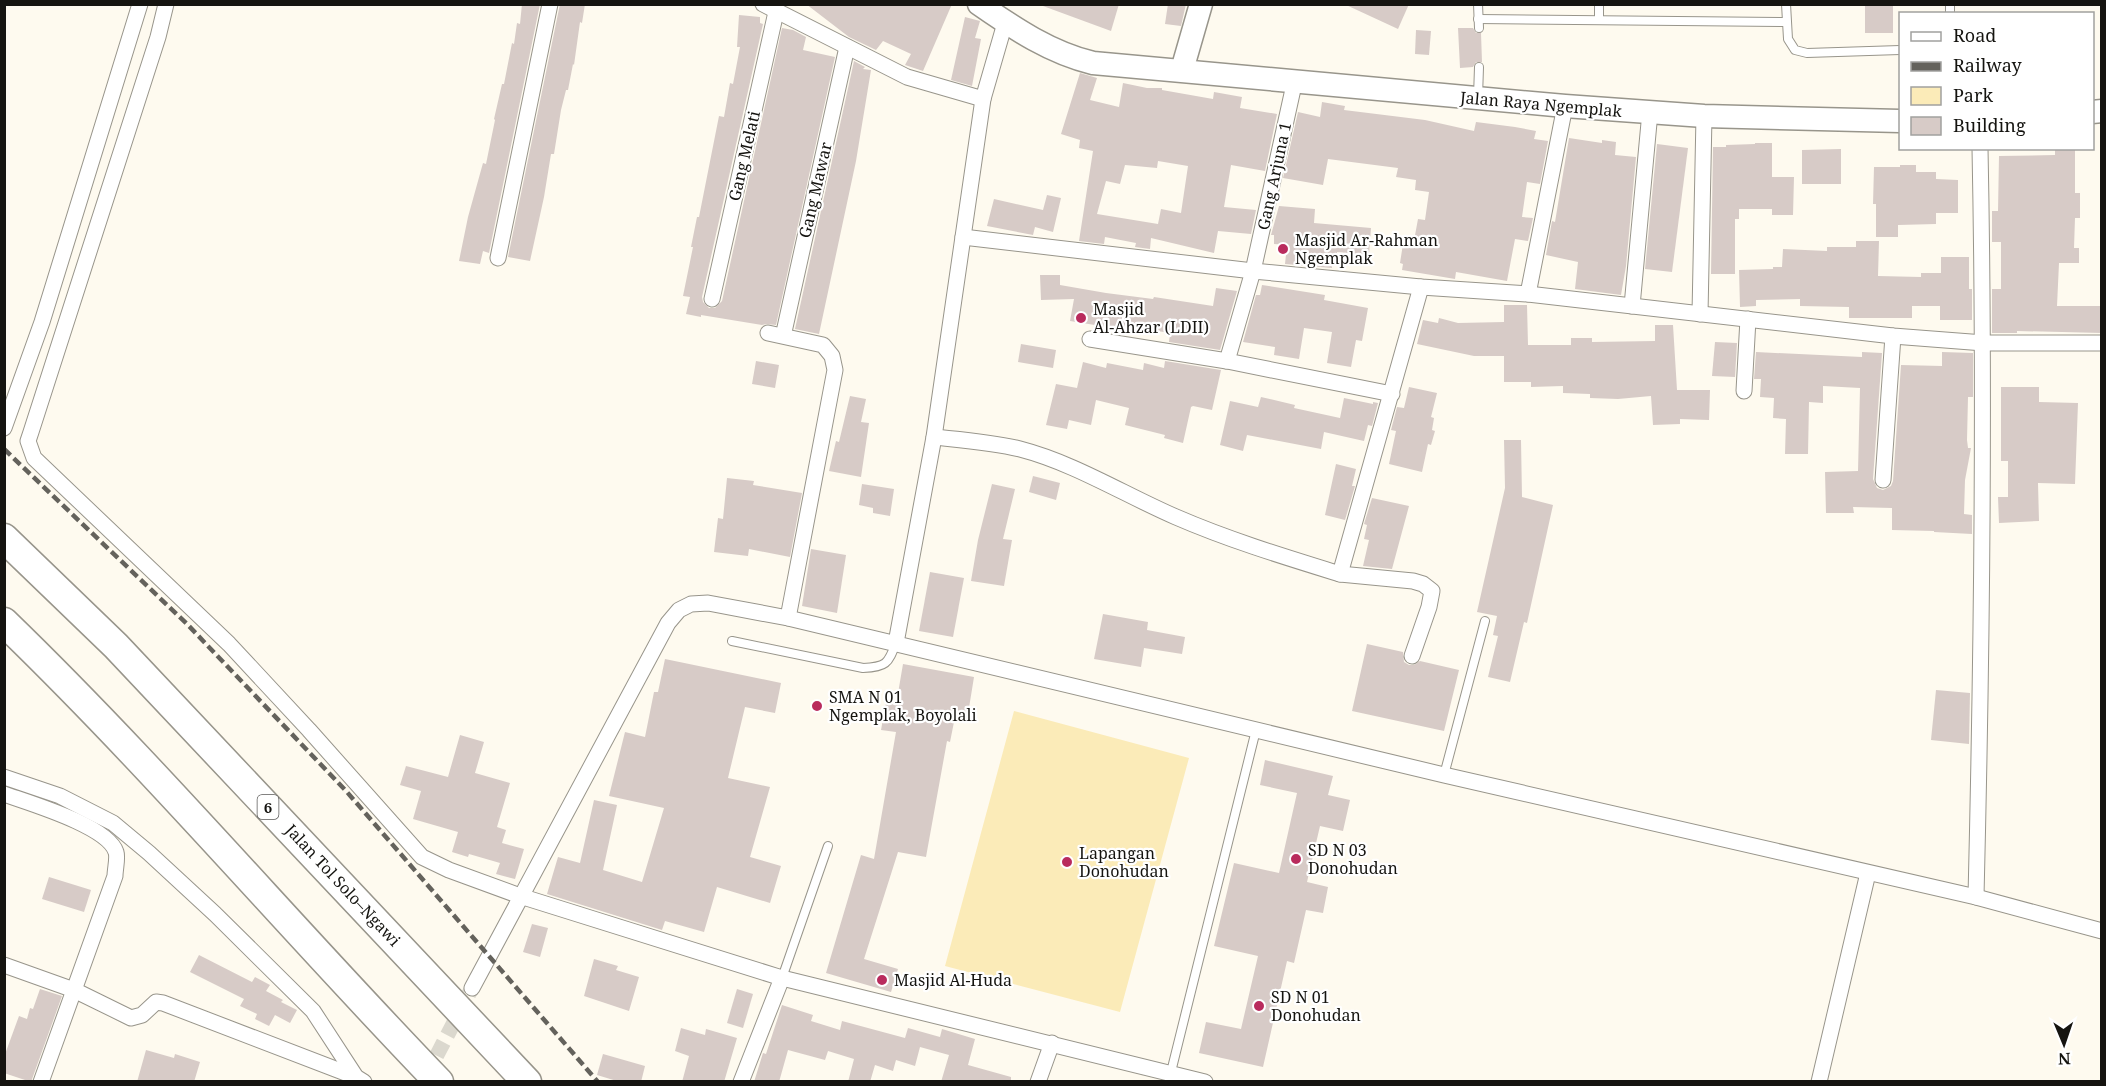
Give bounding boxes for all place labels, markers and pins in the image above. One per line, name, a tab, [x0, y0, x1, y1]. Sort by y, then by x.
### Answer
place label: Masjid Ar-Rahman Ngemplak	[1295, 229, 1438, 269]
marker: Masjid Ar-Rahman Ngemplak	[1276, 242, 1290, 256]
place label: Masjid Al-Ahzar (LDII)	[1093, 298, 1209, 338]
marker: Masjid Al-Ahzar (LDII)	[1074, 311, 1088, 325]
place label: SMA N 01 Ngemplak, Boyolali	[829, 686, 977, 726]
marker: SMA N 01 Ngemplak, Boyolali	[810, 699, 824, 713]
place label: SD N 03 Donohudan	[1308, 839, 1398, 879]
place label: Lapangan Donohudan	[1079, 842, 1169, 882]
marker: SD N 03 Donohudan	[1289, 852, 1303, 866]
marker: Lapangan Donohudan	[1060, 855, 1074, 869]
place label: Masjid Al-Huda	[894, 969, 1012, 991]
marker: Masjid Al-Huda	[875, 973, 889, 987]
place label: SD N 01 Donohudan	[1271, 986, 1361, 1026]
marker: SD N 01 Donohudan	[1252, 999, 1266, 1013]

